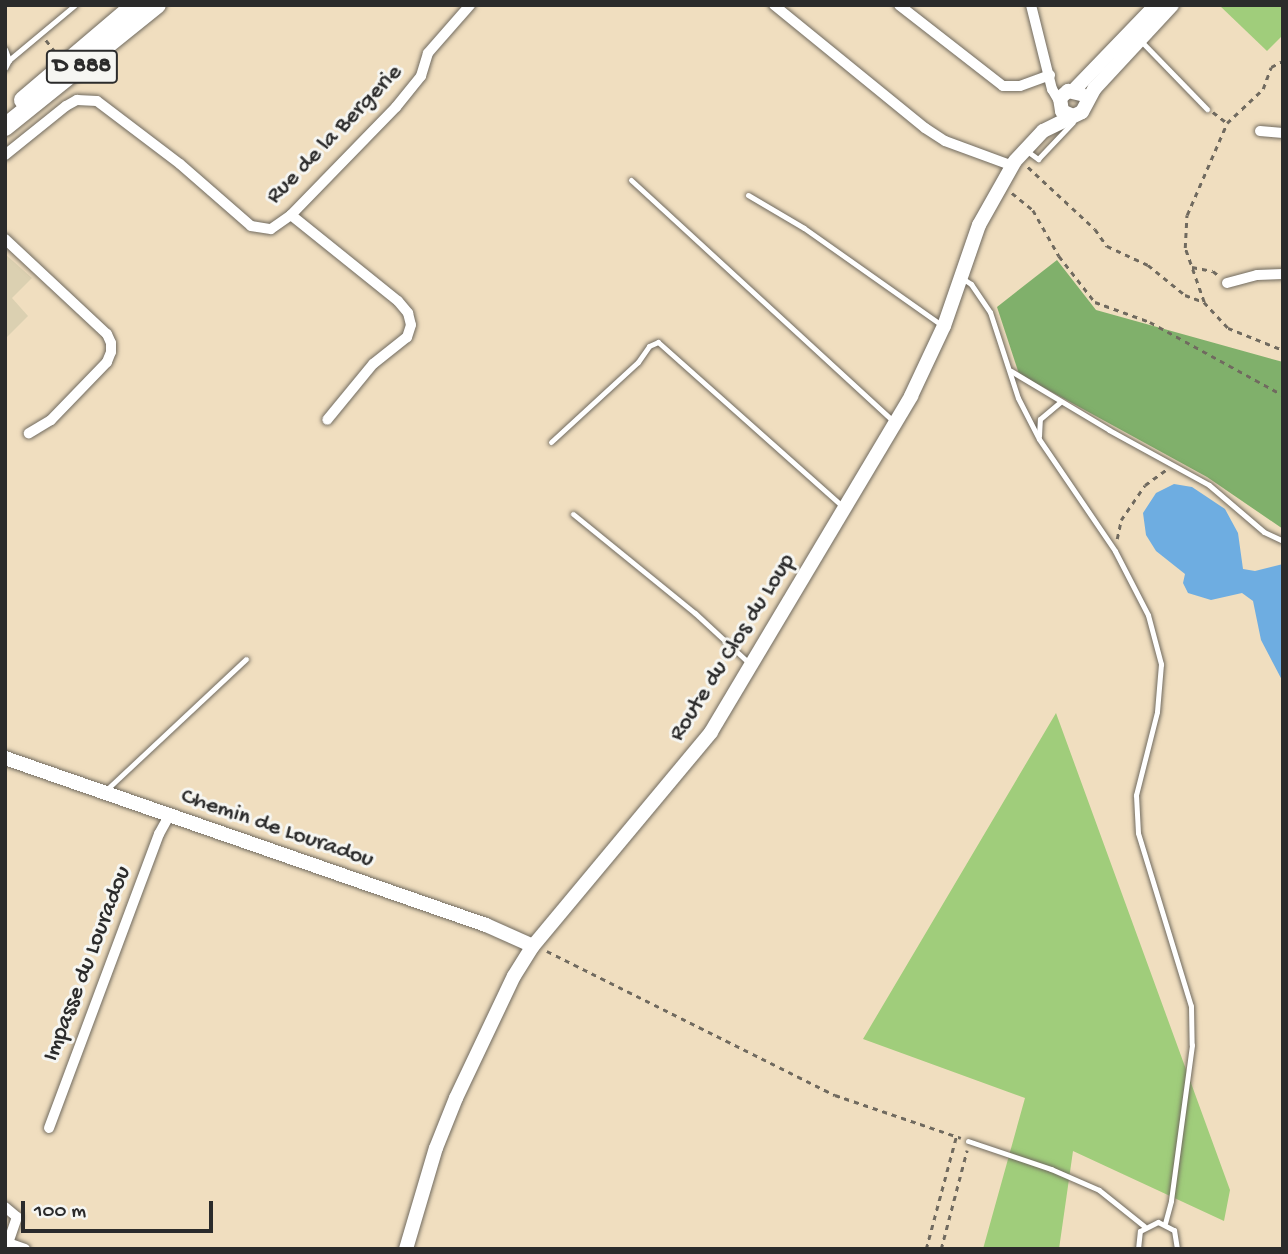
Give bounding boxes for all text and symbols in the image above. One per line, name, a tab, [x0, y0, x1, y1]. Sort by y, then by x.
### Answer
road number: D 888	[45, 48, 119, 86]
street label: Rue de la Bergerie	[261, 59, 409, 211]
street label: Route du Clos du Loup	[664, 549, 802, 747]
street label: Chemin de Louradou	[177, 783, 377, 875]
street label: Impasse du Louradou	[38, 862, 138, 1066]
scale bar	[24, 1188, 217, 1232]
text: 100 m	[34, 1200, 86, 1225]

